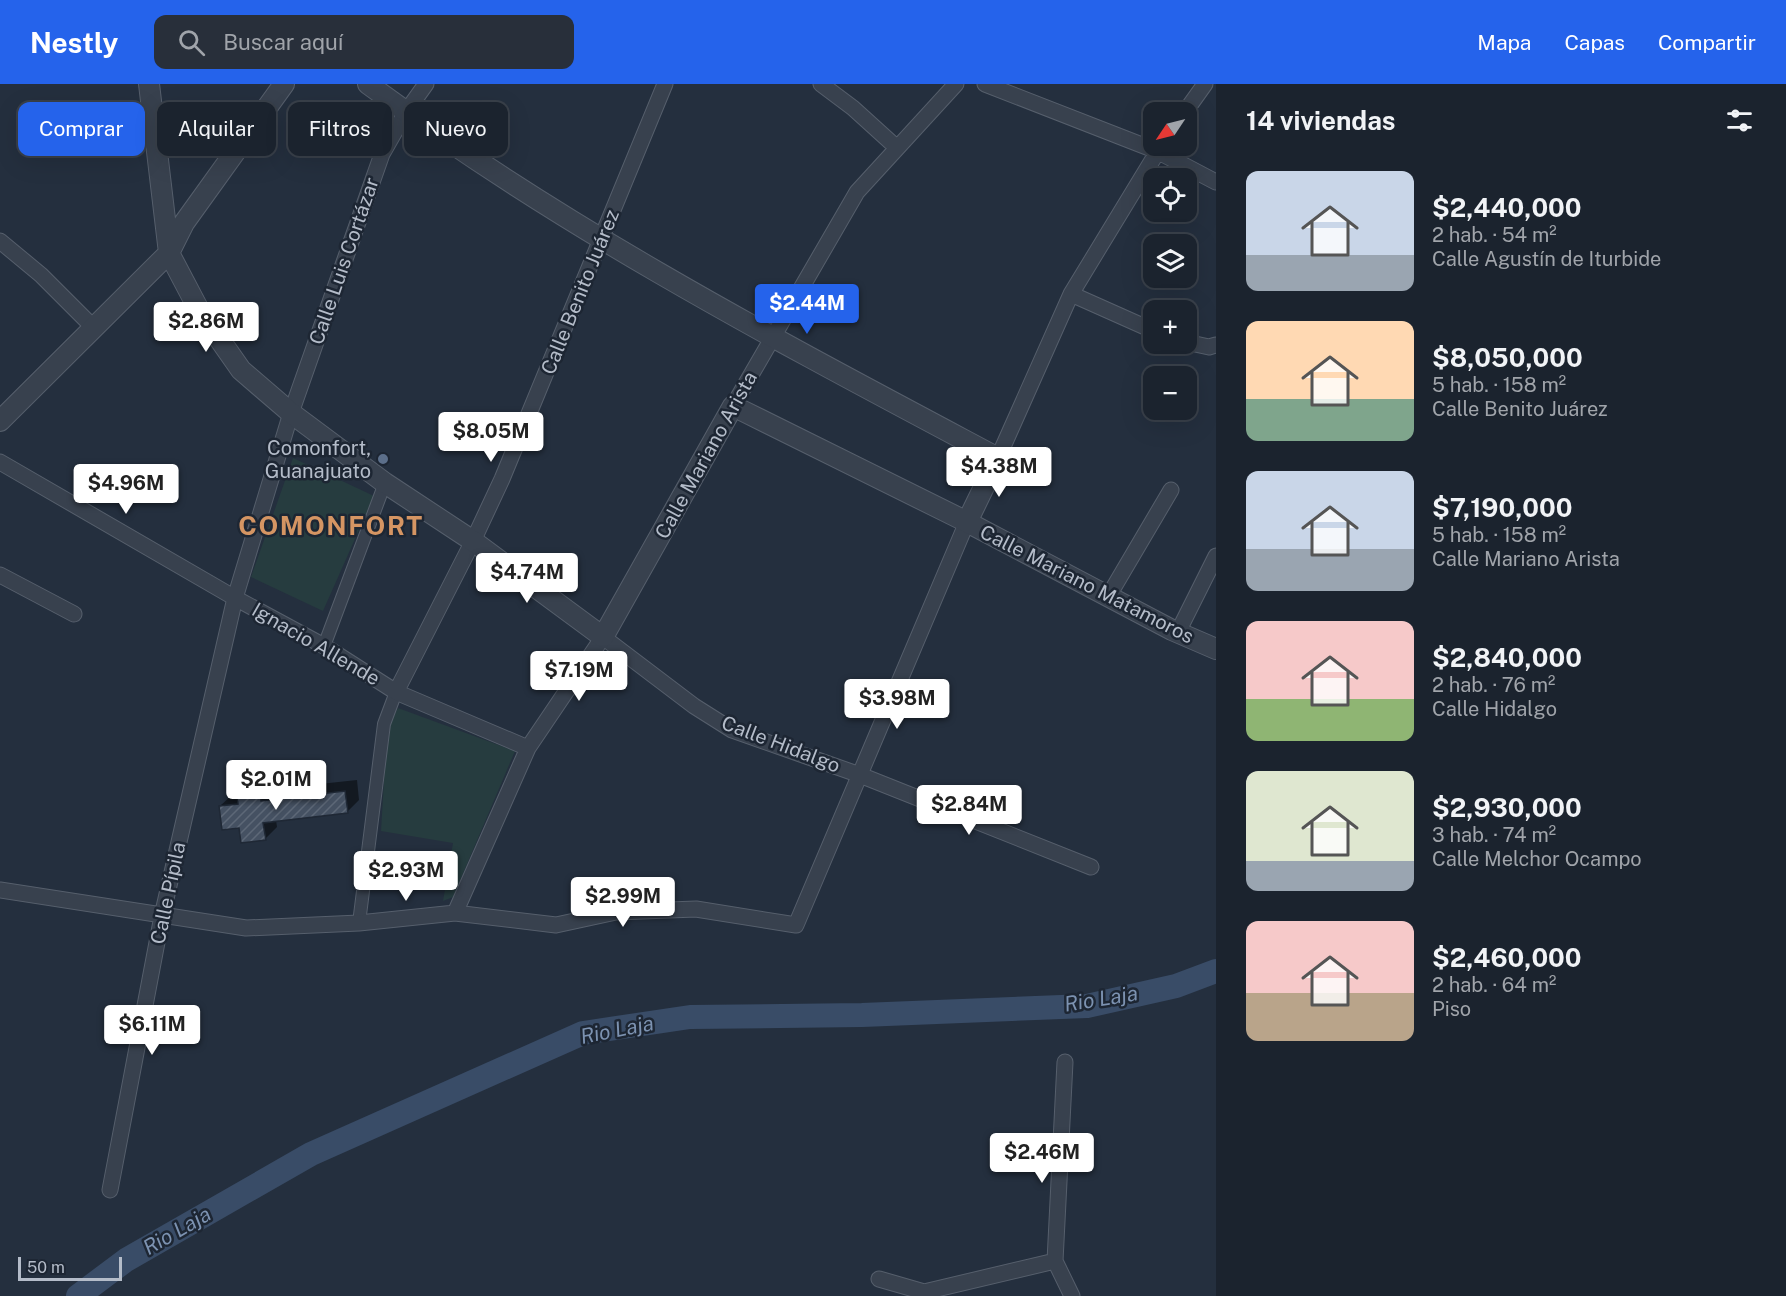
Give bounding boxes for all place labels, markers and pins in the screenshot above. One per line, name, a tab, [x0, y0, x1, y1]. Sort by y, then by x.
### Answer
pin: $2.44M	[758, 284, 856, 335]
pin: $2.86M	[157, 302, 255, 353]
pin: $8.05M	[442, 412, 540, 463]
place label: Comonfort, Guanajuato	[265, 436, 371, 483]
pin: $4.38M	[950, 447, 1048, 498]
marker: Comonfort, Guanajuato	[376, 452, 390, 466]
pin: $4.96M	[77, 464, 175, 515]
pin: $4.74M	[478, 553, 576, 604]
pin: $7.19M	[530, 651, 628, 702]
pin: $3.98M	[848, 679, 946, 730]
pin: $2.01M	[227, 760, 325, 811]
pin: $2.84M	[920, 785, 1018, 836]
pin: $2.93M	[357, 851, 455, 902]
pin: $2.99M	[574, 877, 672, 928]
pin: $6.11M	[103, 1005, 201, 1056]
pin: $2.46M	[993, 1133, 1091, 1184]

